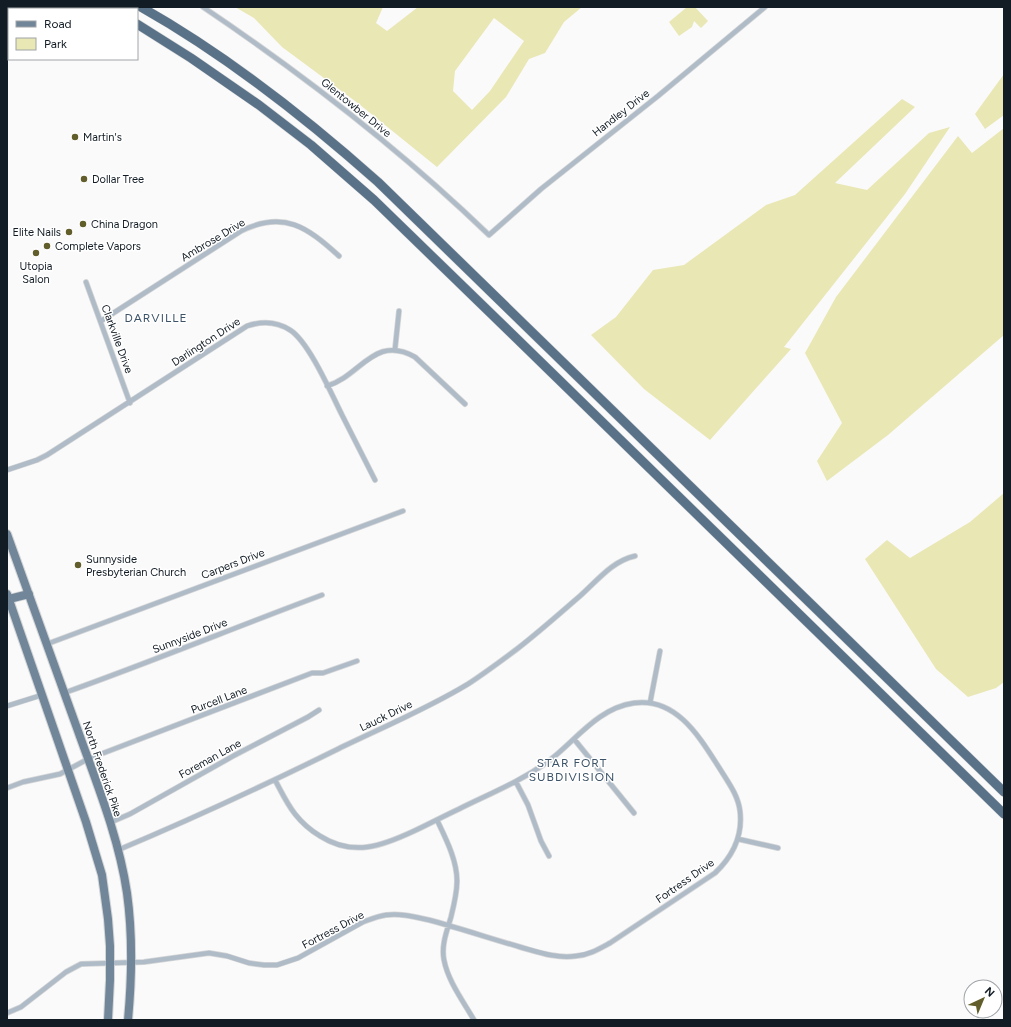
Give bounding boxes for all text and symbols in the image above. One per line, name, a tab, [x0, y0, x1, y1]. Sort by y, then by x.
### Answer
legend	[8, 8, 138, 60]
text: Road	[44, 17, 72, 31]
text: Park	[44, 37, 67, 51]
street label: Glentowber Drive	[318, 76, 394, 140]
street label: Handley Drive	[590, 87, 652, 139]
place label: Martin's	[83, 131, 122, 144]
marker: Martin's	[70, 132, 80, 142]
place label: Dollar Tree	[92, 173, 144, 186]
marker: Dollar Tree	[79, 174, 89, 184]
street label: Ambrose Drive	[179, 216, 247, 264]
place label: China Dragon	[91, 218, 158, 231]
marker: China Dragon	[78, 219, 88, 229]
place label: Elite Nails	[12, 226, 61, 239]
marker: Elite Nails	[64, 227, 74, 237]
place label: Complete Vapors	[55, 240, 141, 253]
marker: Complete Vapors	[42, 241, 52, 251]
marker: Utopia Salon	[31, 248, 41, 258]
place label: Utopia Salon	[20, 260, 52, 286]
street label: Clarkville Drive	[99, 303, 135, 375]
district label: DARVILLE	[124, 311, 188, 325]
street label: Darlington Drive	[169, 315, 243, 369]
street label: Carpers Drive	[200, 546, 266, 582]
place label: Sunnyside Presbyterian Church	[86, 553, 186, 579]
marker: Sunnyside Presbyterian Church	[73, 560, 83, 570]
street label: Sunnyside Drive	[151, 616, 229, 656]
street label: Purcell Lane	[189, 683, 249, 717]
street label: Lauck Drive	[358, 698, 414, 734]
street label: North Frederick Pike	[80, 720, 124, 818]
street label: Foreman Lane	[177, 737, 243, 781]
district label: STAR FORT SUBDIVISION	[529, 756, 615, 784]
street label: Fortress Drive	[653, 856, 717, 906]
street label: Fortress Drive	[300, 908, 366, 952]
north arrow	[963, 979, 1003, 1019]
text: N	[982, 985, 997, 1000]

